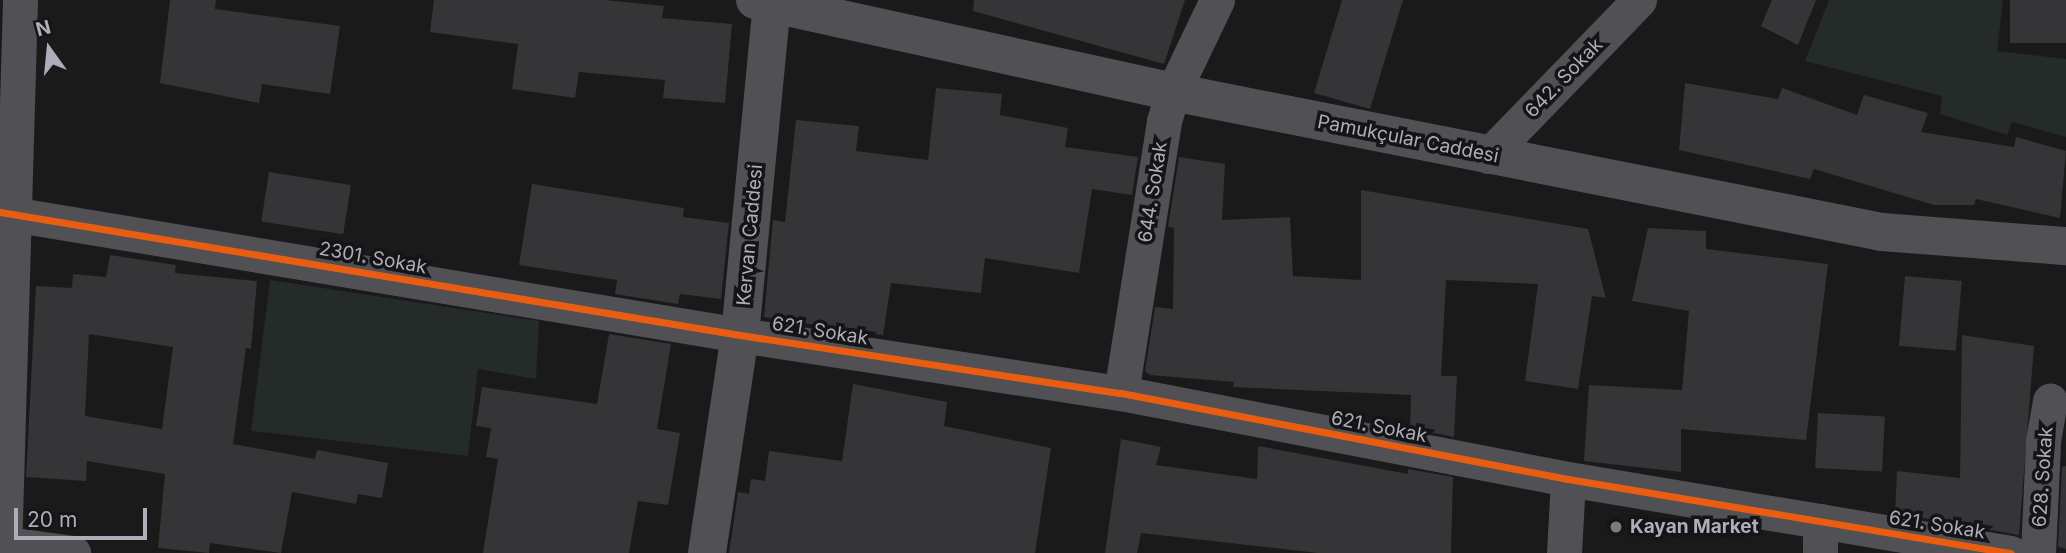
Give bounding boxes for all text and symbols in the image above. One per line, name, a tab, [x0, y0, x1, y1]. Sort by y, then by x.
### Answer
north arrow	[14, 14, 84, 84]
text: N	[33, 15, 53, 41]
street label: 642. Sokak	[1521, 34, 1607, 122]
street label: Pamukçular Caddesi	[1315, 110, 1501, 168]
street label: 644. Sokak	[1134, 140, 1172, 244]
street label: Kervan Caddesi	[732, 163, 768, 307]
street label: 2301. Sokak	[317, 237, 429, 279]
street label: 621. Sokak	[770, 312, 870, 350]
street label: 621. Sokak	[1329, 407, 1429, 447]
street label: 628. Sokak	[2028, 426, 2058, 528]
scale bar	[18, 494, 150, 538]
street label: 621. Sokak	[1887, 506, 1987, 544]
text: 20 m	[27, 507, 77, 532]
place label: Kayan Market	[1630, 516, 1759, 538]
marker: Kayan Market	[1608, 519, 1624, 535]

